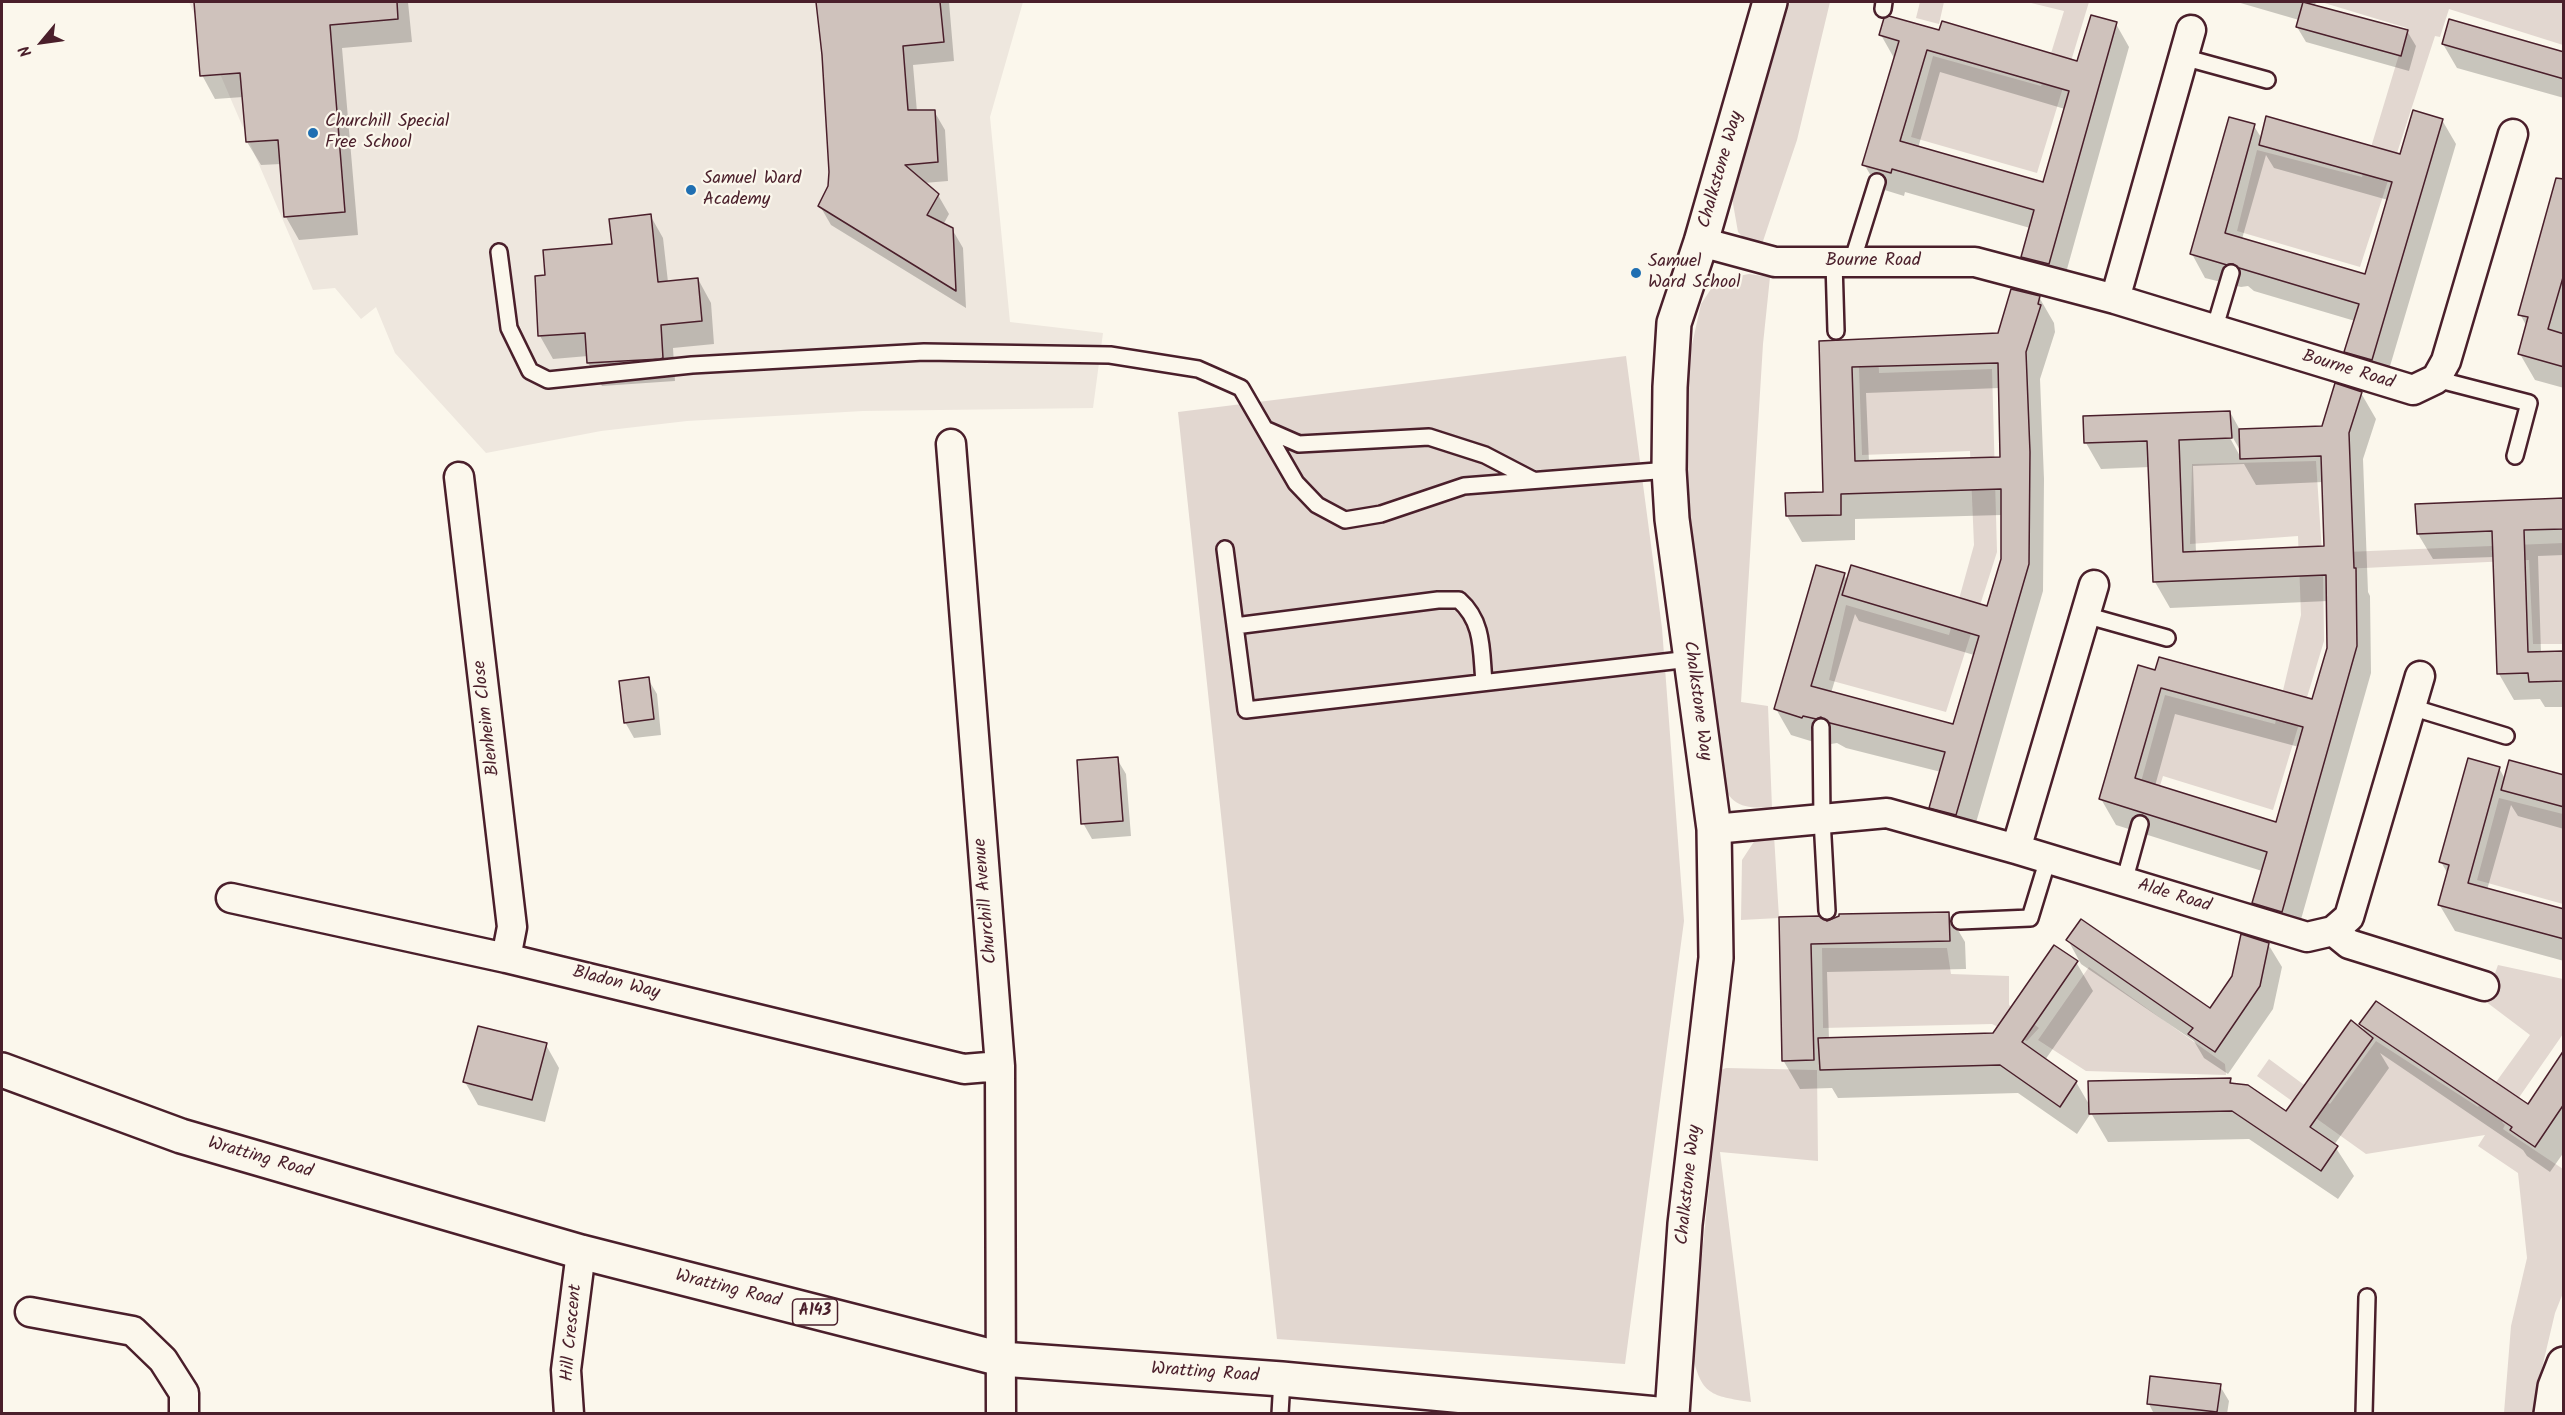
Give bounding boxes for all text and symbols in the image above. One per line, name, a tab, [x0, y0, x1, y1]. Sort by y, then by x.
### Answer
north arrow	[12, 12, 72, 72]
text: N	[12, 40, 39, 61]
street label: Chalkstone Way	[1695, 109, 1749, 231]
place label: Churchill Special Free School	[325, 112, 449, 154]
marker: Churchill Special Free School	[306, 126, 320, 140]
place label: Samuel Ward Academy	[703, 169, 801, 212]
marker: Samuel Ward Academy	[684, 183, 698, 197]
street label: Bourne Road	[1825, 251, 1921, 273]
place label: Samuel Ward School	[1648, 252, 1741, 294]
marker: Samuel Ward School	[1629, 266, 1643, 280]
street label: Bourne Road	[2299, 347, 2397, 395]
street label: Chalkstone Way	[1677, 640, 1715, 762]
street label: Blenheim Close	[470, 659, 506, 777]
street label: Churchill Avenue	[971, 837, 1003, 965]
street label: Alde Road	[2135, 876, 2213, 918]
street label: Bladon Way	[570, 963, 662, 1005]
street label: Chalkstone Way	[1673, 1124, 1707, 1246]
street label: Wratting Road	[205, 1134, 315, 1184]
street label: Wratting Road	[673, 1266, 783, 1314]
street label: Hill Crescent	[558, 1283, 588, 1383]
road number: A143	[792, 1299, 838, 1325]
street label: Wratting Road	[1150, 1359, 1260, 1389]

